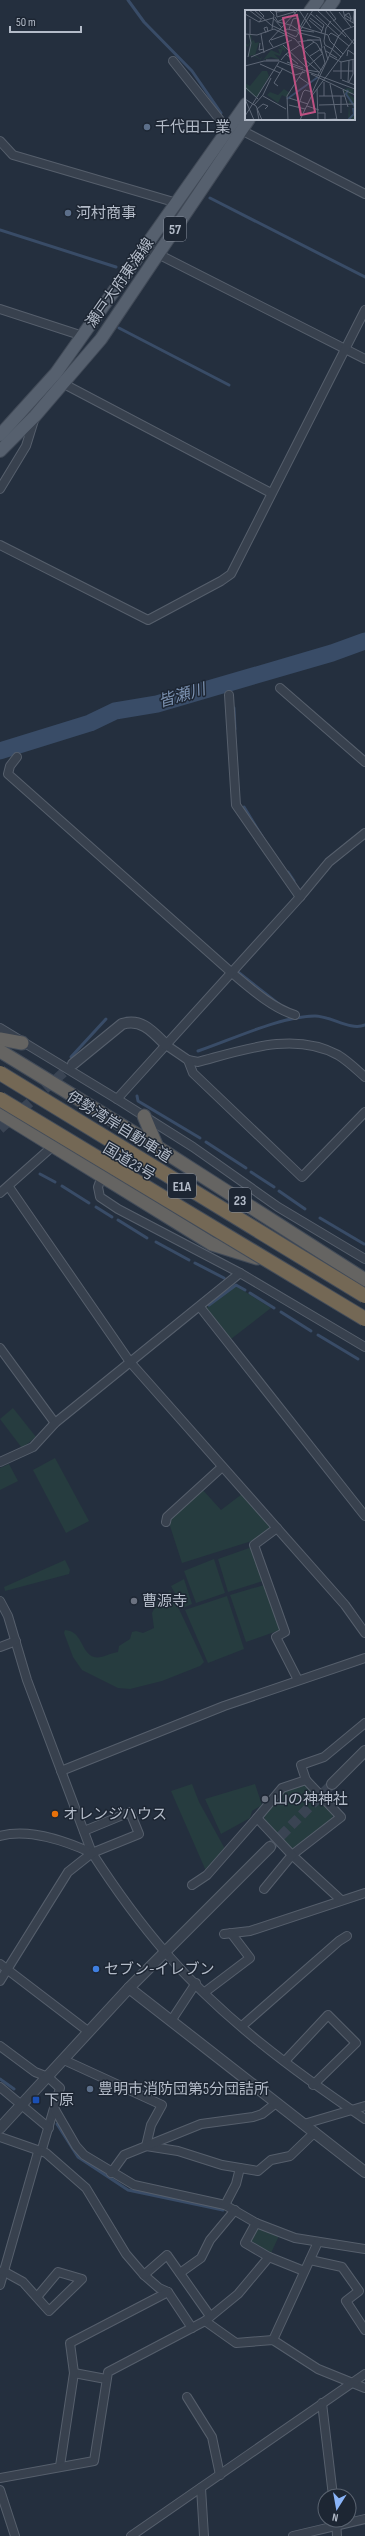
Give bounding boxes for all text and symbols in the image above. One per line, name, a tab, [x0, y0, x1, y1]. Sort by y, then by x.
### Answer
scale bar	[10, 8, 81, 34]
inset map	[245, 10, 355, 120]
text: 50 m	[16, 15, 36, 30]
place label: 千代田工業	[155, 118, 230, 137]
marker: 千代田工業	[142, 122, 152, 132]
place label: 河村商事	[76, 204, 136, 223]
marker: 河村商事	[63, 208, 73, 218]
road number: 57	[164, 217, 186, 241]
street label: 瀬戸大府東海線	[82, 235, 158, 331]
water label: 皆瀬川	[156, 680, 210, 712]
street label: 伊勢湾岸自動車道	[63, 1087, 175, 1167]
street label: 国道23号	[99, 1139, 159, 1185]
road number: E1A	[168, 1174, 196, 1198]
road number: 23	[229, 1188, 251, 1212]
place label: 曹源寺	[142, 1592, 187, 1611]
marker: 曹源寺	[129, 1596, 139, 1606]
place label: 山の神神社	[273, 1790, 348, 1809]
marker: 山の神神社	[260, 1794, 270, 1804]
place label: オレンジハウス	[63, 1805, 167, 1824]
marker: オレンジハウス	[50, 1809, 60, 1819]
place label: セブン-イレブン	[104, 1960, 215, 1979]
marker: セブン-イレブン	[91, 1964, 101, 1974]
place label: 豊明市消防団第5分団詰所	[98, 2080, 269, 2099]
marker: 豊明市消防団第5分団詰所	[85, 2084, 95, 2094]
place label: 下原	[44, 2091, 74, 2110]
marker: 下原	[31, 2095, 41, 2105]
north arrow	[317, 2488, 357, 2528]
text: N	[331, 2510, 339, 2524]

